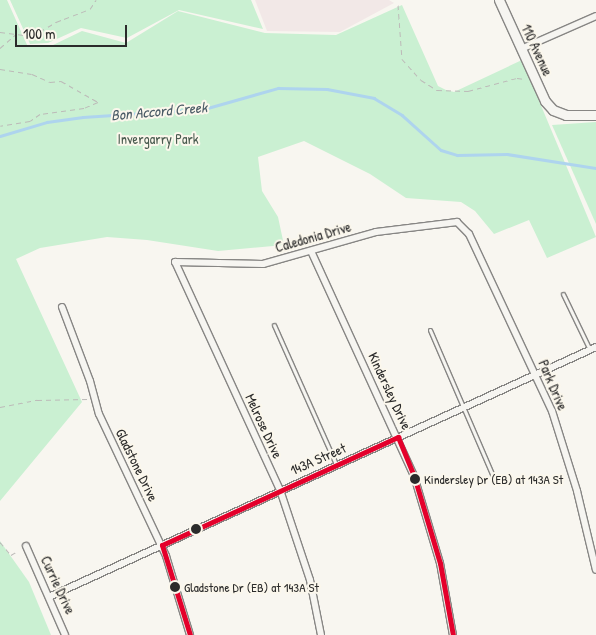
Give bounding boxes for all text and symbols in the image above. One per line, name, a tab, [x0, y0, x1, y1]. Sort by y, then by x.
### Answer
scale bar	[18, 15, 130, 47]
street label: 110 Avenue	[518, 21, 556, 79]
text: 100 m	[23, 23, 56, 44]
water label: Bon Accord Creek	[110, 98, 208, 124]
park label: Invergarry Park	[117, 131, 199, 147]
street label: Caledonia Drive	[273, 218, 353, 256]
street label: Kindersley Drive	[365, 350, 415, 432]
street label: Park Drive	[535, 357, 571, 413]
street label: Melrose Drive	[242, 391, 286, 461]
street label: Gladstone Drive	[112, 426, 162, 504]
street label: 143A Street	[288, 439, 348, 479]
place label: Kindersley Dr (EB) at 143A St	[424, 471, 563, 487]
marker: Kindersley Dr (EB) at 143A St	[410, 474, 420, 484]
unlabelled marker	[191, 524, 201, 534]
street label: Currie Drive	[37, 553, 79, 617]
place label: Gladstone Dr (EB) at 143A St	[184, 579, 319, 595]
marker: Gladstone Dr (EB) at 143A St	[170, 582, 180, 592]

